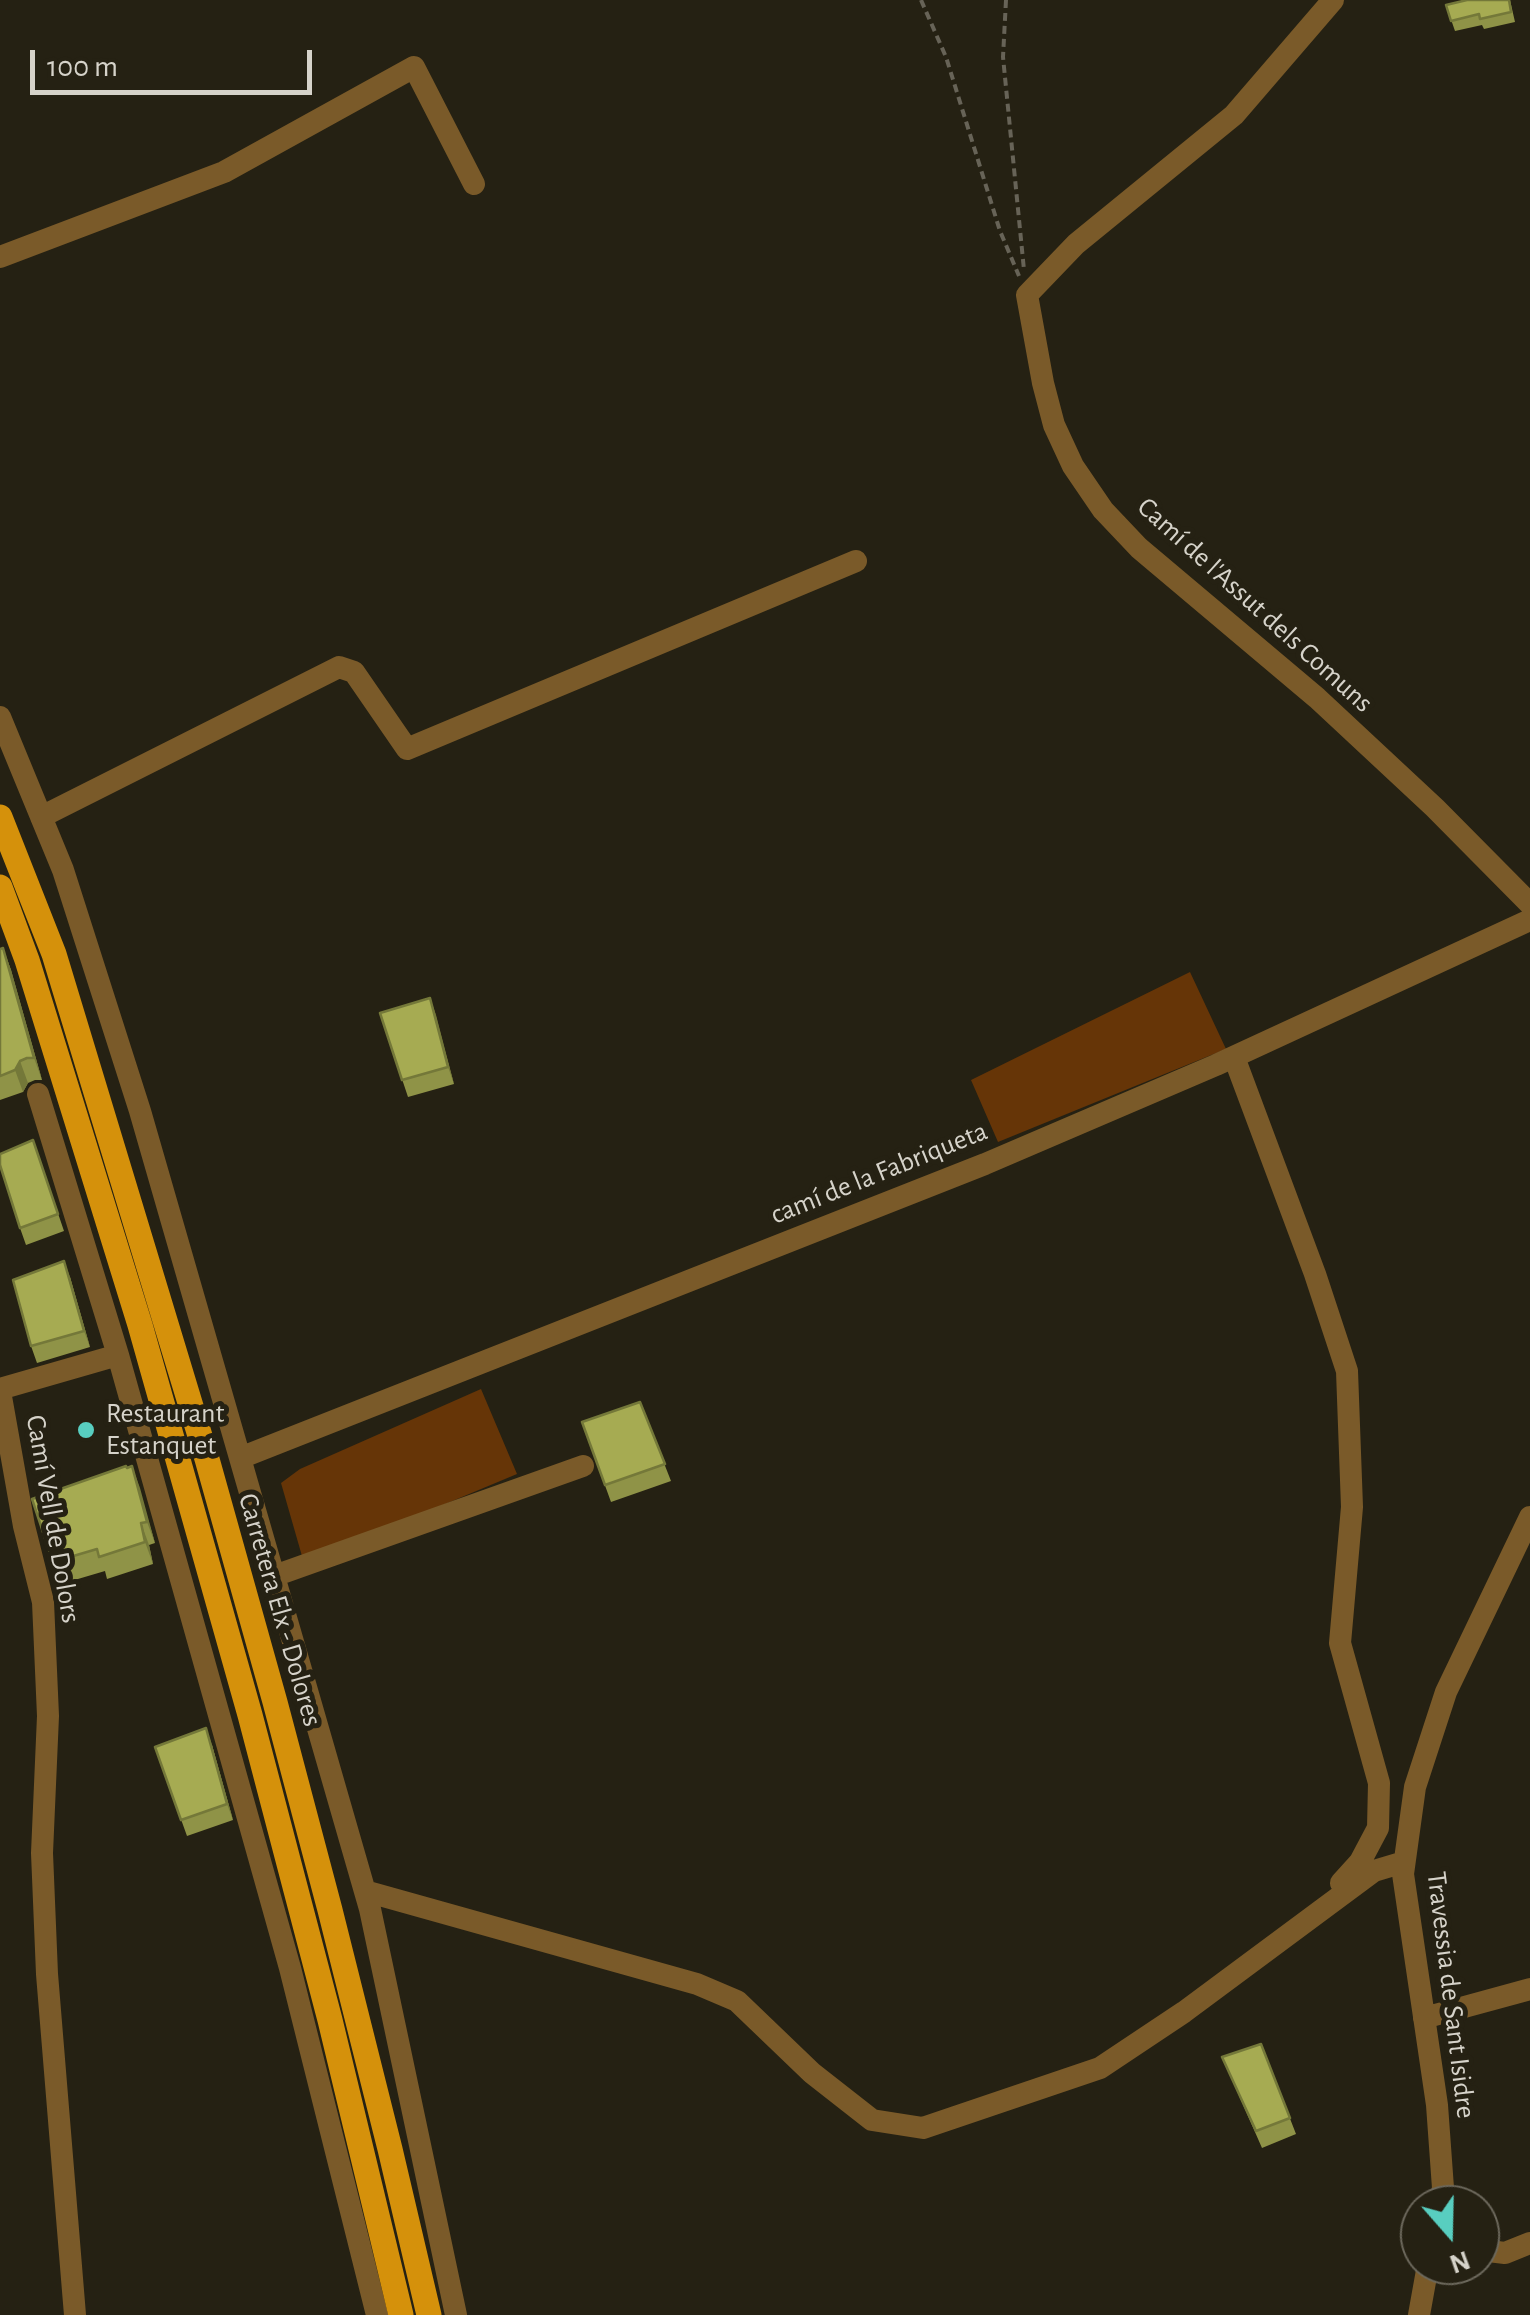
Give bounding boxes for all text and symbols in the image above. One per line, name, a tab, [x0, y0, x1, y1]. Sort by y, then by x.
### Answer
scale bar	[35, 30, 318, 92]
text: 100 m	[47, 52, 118, 82]
street label: Camí de l'Assut dels Comuns	[1130, 490, 1380, 720]
street label: camí de la Fabriqueta	[766, 1114, 992, 1232]
place label: Restaurant Estanquet	[106, 1397, 224, 1463]
street label: Camí Vell de Dolors	[18, 1412, 88, 1626]
marker: Restaurant Estanquet	[75, 1419, 97, 1441]
street label: Carretera Elx - Dolores	[231, 1490, 329, 1730]
street label: Travessia de Sant Isidre	[1419, 1870, 1483, 2120]
north arrow	[1400, 2185, 1500, 2285]
text: N	[1446, 2245, 1474, 2278]

